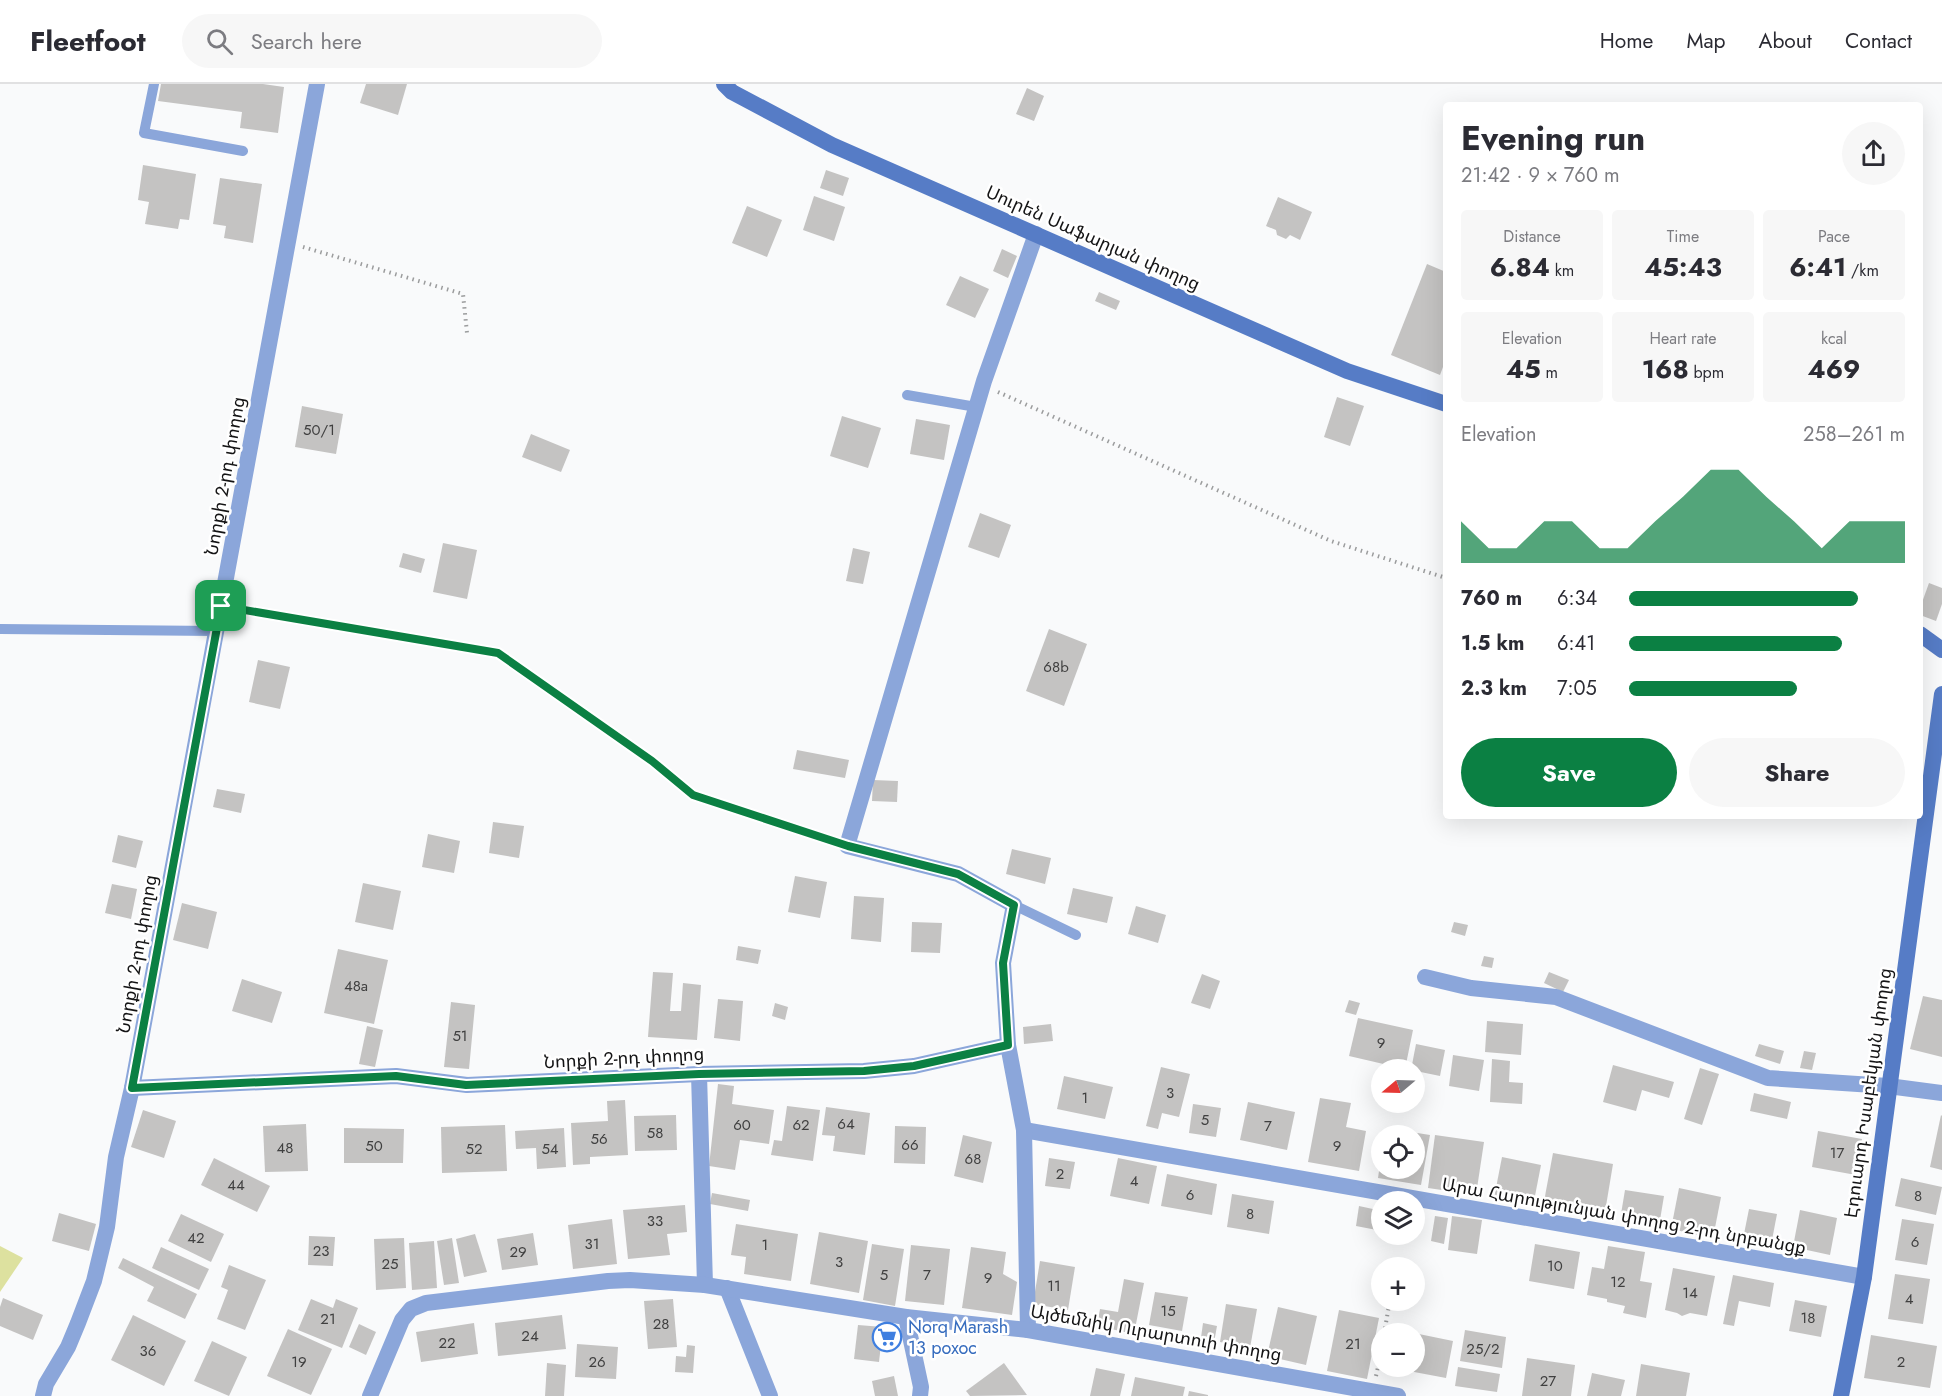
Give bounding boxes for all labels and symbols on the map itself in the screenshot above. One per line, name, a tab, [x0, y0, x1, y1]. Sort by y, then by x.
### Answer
street label: Սուրեն Սաֆարյան փողոց	[982, 179, 1204, 297]
street label: Նորքի 2-րդ փողոց	[198, 395, 252, 557]
house number: 50/1	[303, 419, 335, 441]
pin	[195, 580, 246, 631]
house number: 68b	[1043, 656, 1069, 678]
street label: Նորքի 2-րդ փողոց	[110, 873, 164, 1035]
street label: Էդուարդ Իսաբեկյան փողոց	[1838, 966, 1898, 1220]
house number: 48a	[344, 975, 368, 997]
house number: 51	[452, 1025, 468, 1047]
house number: 9	[1377, 1032, 1385, 1054]
street label: Նորքի 2-րդ փողոց	[543, 1041, 705, 1075]
north arrow	[1371, 1059, 1425, 1113]
house number: 3	[1166, 1082, 1174, 1104]
house number: 1	[1082, 1087, 1088, 1109]
house number: 5	[1201, 1109, 1209, 1131]
house number: 64	[837, 1113, 855, 1135]
house number: 60	[733, 1114, 751, 1136]
house number: 62	[792, 1114, 810, 1136]
house number: 7	[1264, 1115, 1272, 1137]
house number: 58	[647, 1122, 663, 1144]
house number: 56	[590, 1128, 608, 1150]
house number: 66	[901, 1134, 919, 1156]
house number: 50	[365, 1135, 383, 1157]
house number: 9	[1333, 1135, 1341, 1157]
house number: 48	[277, 1137, 293, 1159]
house number: 52	[466, 1138, 483, 1160]
house number: 54	[541, 1138, 559, 1160]
house number: 17	[1830, 1142, 1844, 1164]
house number: 68	[965, 1148, 981, 1170]
house number: 2	[1056, 1163, 1064, 1185]
house number: 4	[1130, 1170, 1139, 1192]
street label: Արա Հարությունյան փողոց 2-րդ նրբանցք	[1440, 1171, 1808, 1261]
house number: 44	[227, 1174, 245, 1196]
house number: 6	[1186, 1184, 1194, 1206]
house number: 8	[1914, 1185, 1922, 1207]
house number: 8	[1246, 1203, 1254, 1225]
house number: 33	[647, 1210, 663, 1232]
house number: 42	[187, 1227, 205, 1249]
house number: 6	[1911, 1231, 1919, 1253]
house number: 31	[585, 1233, 599, 1255]
house number: 1	[762, 1234, 768, 1256]
house number: 23	[313, 1240, 329, 1262]
house number: 29	[509, 1241, 527, 1263]
house number: 3	[835, 1251, 843, 1273]
house number: 25	[382, 1253, 399, 1275]
house number: 10	[1547, 1255, 1563, 1277]
house number: 5	[880, 1264, 888, 1286]
house number: 7	[923, 1264, 931, 1286]
house number: 9	[984, 1267, 992, 1289]
house number: 12	[1610, 1271, 1626, 1293]
house number: 11	[1047, 1275, 1061, 1297]
house number: 14	[1682, 1282, 1698, 1304]
house number: 4	[1905, 1288, 1914, 1310]
street label: Այծեմնիկ Ուրարտուի փողոց	[1028, 1298, 1284, 1368]
house number: 15	[1160, 1300, 1176, 1322]
house number: 18	[1801, 1307, 1815, 1329]
house number: 21	[320, 1308, 336, 1330]
house number: 28	[653, 1313, 669, 1335]
place label: Norq Marash 13 poxoc	[908, 1314, 1008, 1361]
supermarket icon: Norq Marash 13 poxoc	[871, 1321, 903, 1353]
house number: 24	[521, 1325, 539, 1347]
house number: 22	[438, 1332, 456, 1354]
house number: 21	[1345, 1333, 1361, 1355]
house number: 25/2	[1466, 1338, 1500, 1360]
house number: 36	[140, 1340, 156, 1362]
house number: 19	[291, 1351, 307, 1373]
house number: 26	[588, 1351, 606, 1373]
house number: 2	[1897, 1351, 1905, 1373]
house number: 27	[1540, 1370, 1556, 1392]

